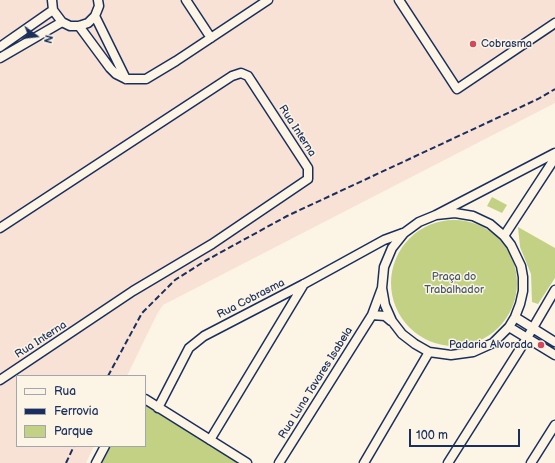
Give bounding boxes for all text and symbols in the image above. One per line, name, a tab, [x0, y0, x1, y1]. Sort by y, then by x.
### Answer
north arrow	[16, 16, 56, 56]
text: N	[41, 34, 55, 45]
place label: Cobrasma	[481, 37, 532, 51]
marker: Cobrasma	[468, 39, 478, 49]
street label: Rua Interna	[275, 103, 319, 159]
park label: Praça do Trabalhador	[424, 270, 484, 296]
street label: Rua Cobrasma	[215, 276, 287, 322]
street label: Rua Interna	[13, 318, 69, 362]
street label: Rua Luna Tavares Isabela	[276, 325, 356, 441]
place label: Padaria Alvorada	[449, 338, 533, 352]
marker: Padaria Alvorada	[536, 340, 546, 350]
legend	[16, 375, 146, 447]
text: Rua	[54, 384, 76, 399]
text: Ferrovia	[54, 404, 98, 419]
scale bar	[411, 421, 522, 447]
text: Parque	[54, 424, 93, 439]
text: 100 m	[416, 428, 448, 443]

